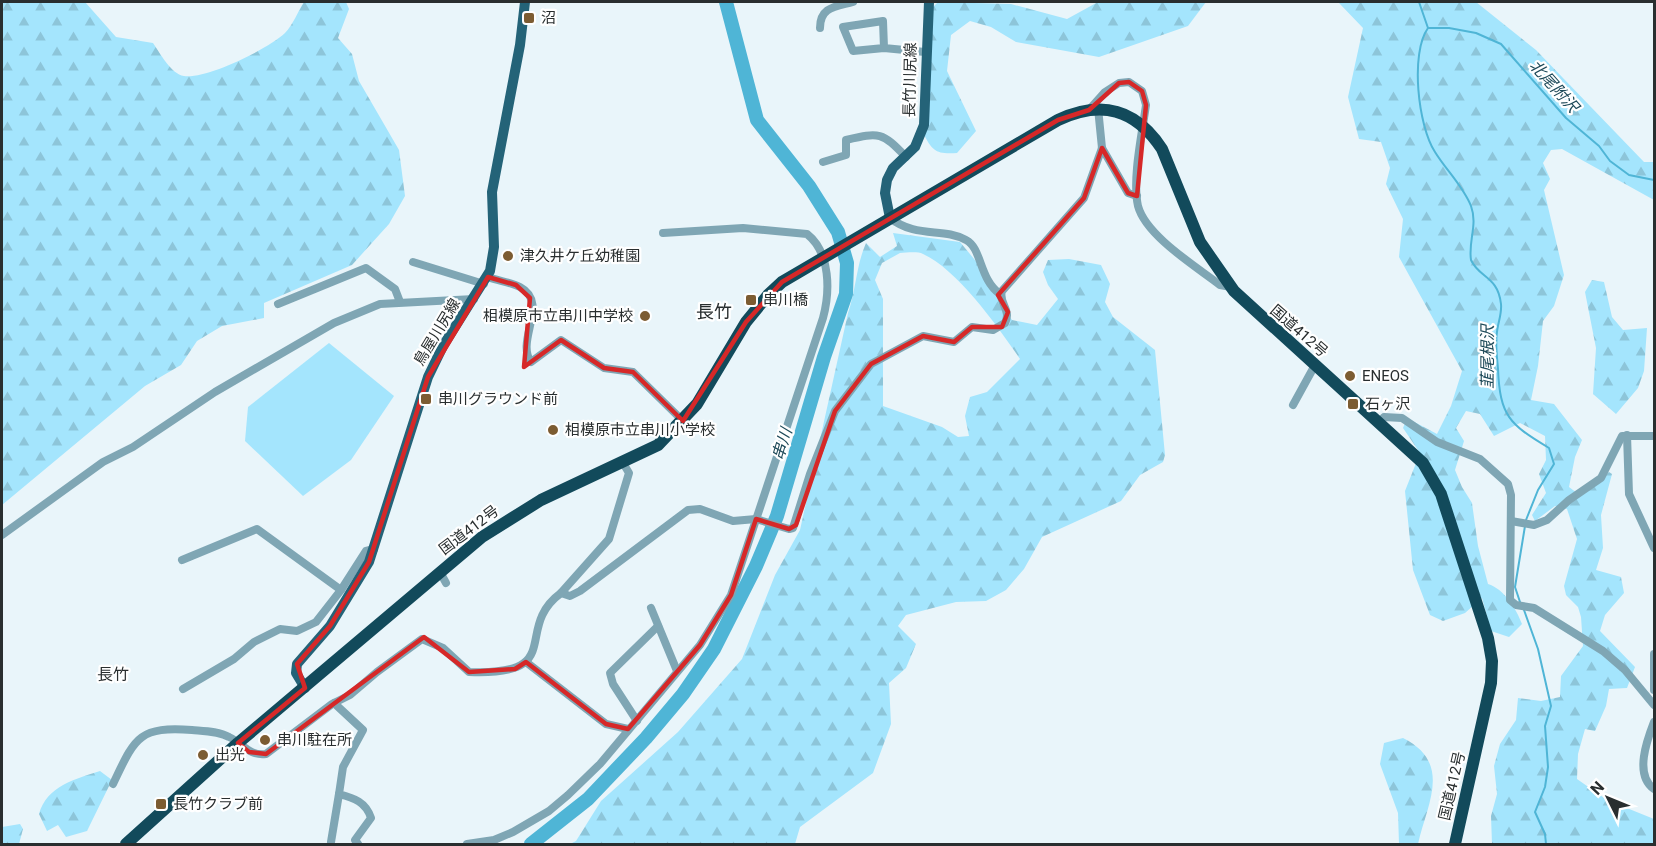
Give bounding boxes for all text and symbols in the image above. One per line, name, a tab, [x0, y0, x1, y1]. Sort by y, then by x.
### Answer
place label: 沼	[541, 9, 556, 27]
marker: 沼	[522, 11, 536, 25]
street label: 長竹川尻線	[900, 42, 920, 118]
water label: 北尾附沢	[1526, 56, 1584, 118]
place label: 津久井ケ丘幼稚園	[520, 247, 640, 265]
marker: 津久井ケ丘幼稚園	[501, 249, 515, 263]
place label: 串川橋	[763, 291, 808, 309]
marker: 串川橋	[744, 293, 758, 307]
street label: 鳥屋川尻線	[410, 295, 464, 369]
district label: 長竹	[696, 301, 732, 322]
street label: 国道412号	[1267, 301, 1331, 361]
place label: 相模原市立串川中学校	[483, 307, 633, 325]
marker: 相模原市立串川中学校	[638, 309, 652, 323]
water label: 韮尾根沢	[1478, 323, 1497, 389]
place label: ENEOS	[1362, 367, 1409, 385]
marker: ENEOS	[1343, 369, 1357, 383]
place label: 串川グラウンド前	[438, 390, 558, 408]
marker: 串川グラウンド前	[419, 392, 433, 406]
place label: 石ヶ沢	[1365, 395, 1410, 413]
marker: 石ヶ沢	[1346, 397, 1360, 411]
place label: 相模原市立串川小学校	[565, 421, 715, 439]
marker: 相模原市立串川小学校	[546, 423, 560, 437]
water label: 串川	[768, 424, 796, 462]
street label: 国道412号	[436, 502, 502, 558]
district label: 長竹	[97, 665, 129, 684]
place label: 串川駐在所	[277, 731, 352, 749]
marker: 串川駐在所	[258, 733, 272, 747]
place label: 出光	[215, 746, 245, 764]
marker: 出光	[196, 748, 210, 762]
street label: 国道412号	[1435, 750, 1469, 822]
north arrow	[1578, 768, 1638, 828]
text: N	[1587, 778, 1608, 799]
place label: 長竹クラブ前	[173, 795, 263, 813]
marker: 長竹クラブ前	[154, 797, 168, 811]

